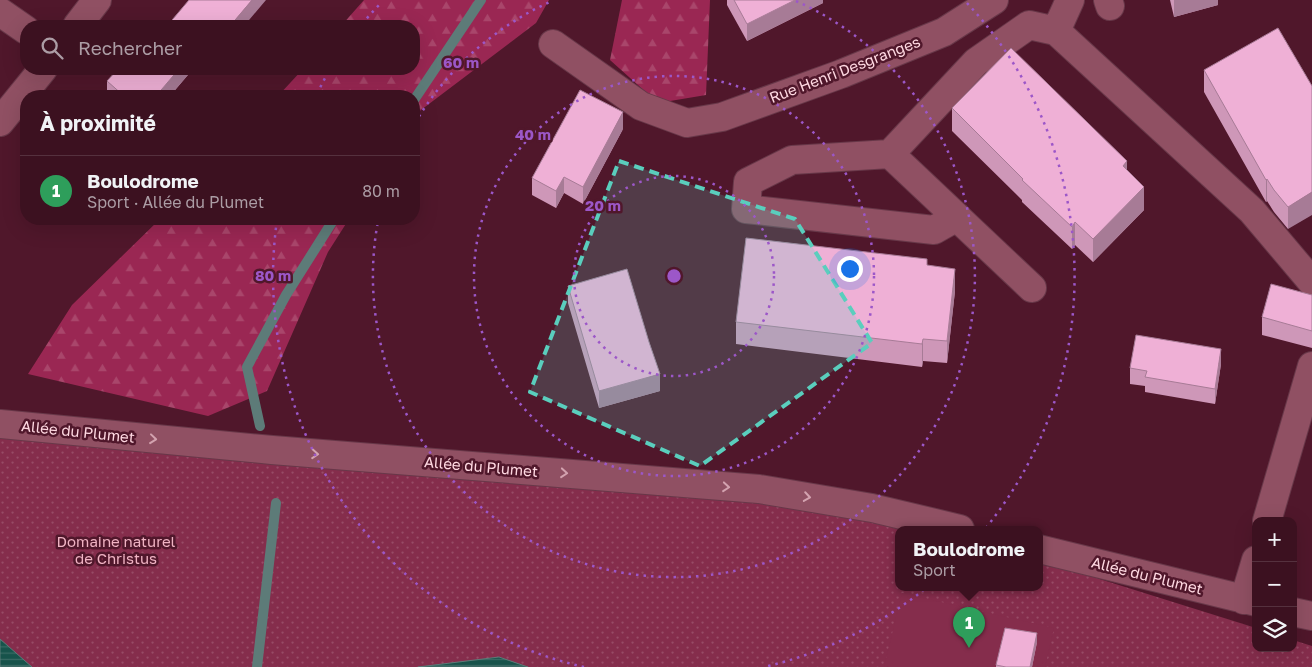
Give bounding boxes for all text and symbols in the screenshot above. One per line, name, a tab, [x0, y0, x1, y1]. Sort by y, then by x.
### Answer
search box	[20, 20, 420, 75]
street label: Rue Henri Desgranges	[767, 32, 923, 106]
icon: search	[38, 34, 66, 62]
text: Rechercher	[78, 36, 183, 59]
text: 60 m	[443, 53, 479, 71]
text: À proximité	[40, 110, 156, 136]
text: 40 m	[515, 125, 551, 143]
text: Boulodrome	[87, 169, 199, 192]
text: 1	[52, 181, 60, 201]
text: 80 m	[362, 181, 400, 201]
text: Sport · Allée du Plumet	[87, 192, 264, 212]
text: 20 m	[585, 196, 621, 214]
your location	[837, 256, 863, 282]
text: 80 m	[255, 266, 291, 284]
centre of rings	[665, 267, 683, 285]
street label: Allée du Plumet	[20, 416, 136, 446]
one-way arrow	[149, 433, 157, 444]
one-way arrow	[311, 448, 319, 459]
street label: Allée du Plumet	[423, 452, 539, 480]
one-way arrow	[560, 468, 568, 479]
one-way arrow	[722, 481, 730, 492]
one-way arrow	[803, 491, 811, 502]
map controls	[1252, 517, 1297, 652]
button: +	[1252, 517, 1297, 562]
popup	[895, 526, 1043, 591]
park label: Domaine naturel de Christus	[57, 532, 176, 567]
text: Boulodrome	[913, 537, 1025, 560]
street label: Allée du Plumet	[1090, 552, 1205, 598]
text: Sport	[913, 560, 956, 580]
button: −	[1252, 562, 1297, 607]
pin: 1	[953, 607, 985, 648]
button: layers	[1252, 607, 1297, 652]

